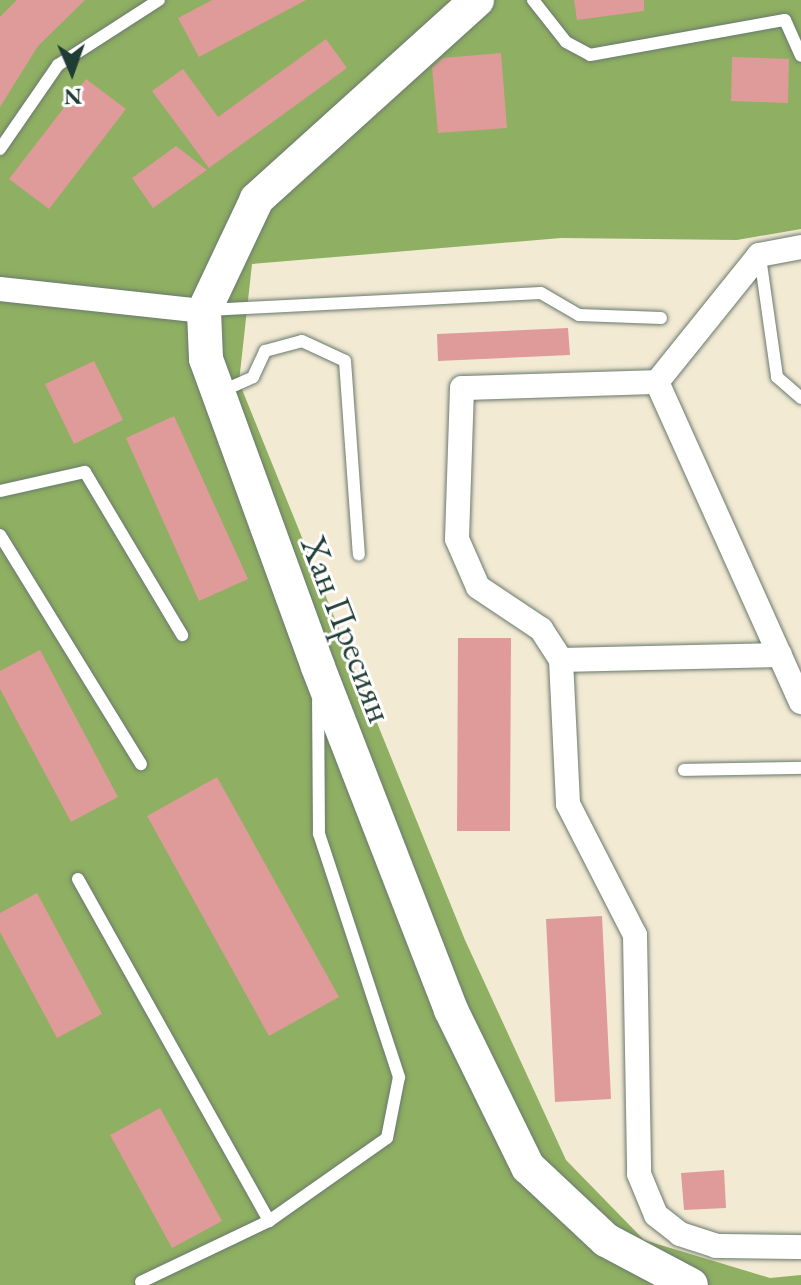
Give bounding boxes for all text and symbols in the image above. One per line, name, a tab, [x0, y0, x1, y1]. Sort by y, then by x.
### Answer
north arrow	[32, 32, 112, 112]
text: N	[63, 82, 82, 111]
street label: Хан Пресиян	[292, 530, 402, 728]

